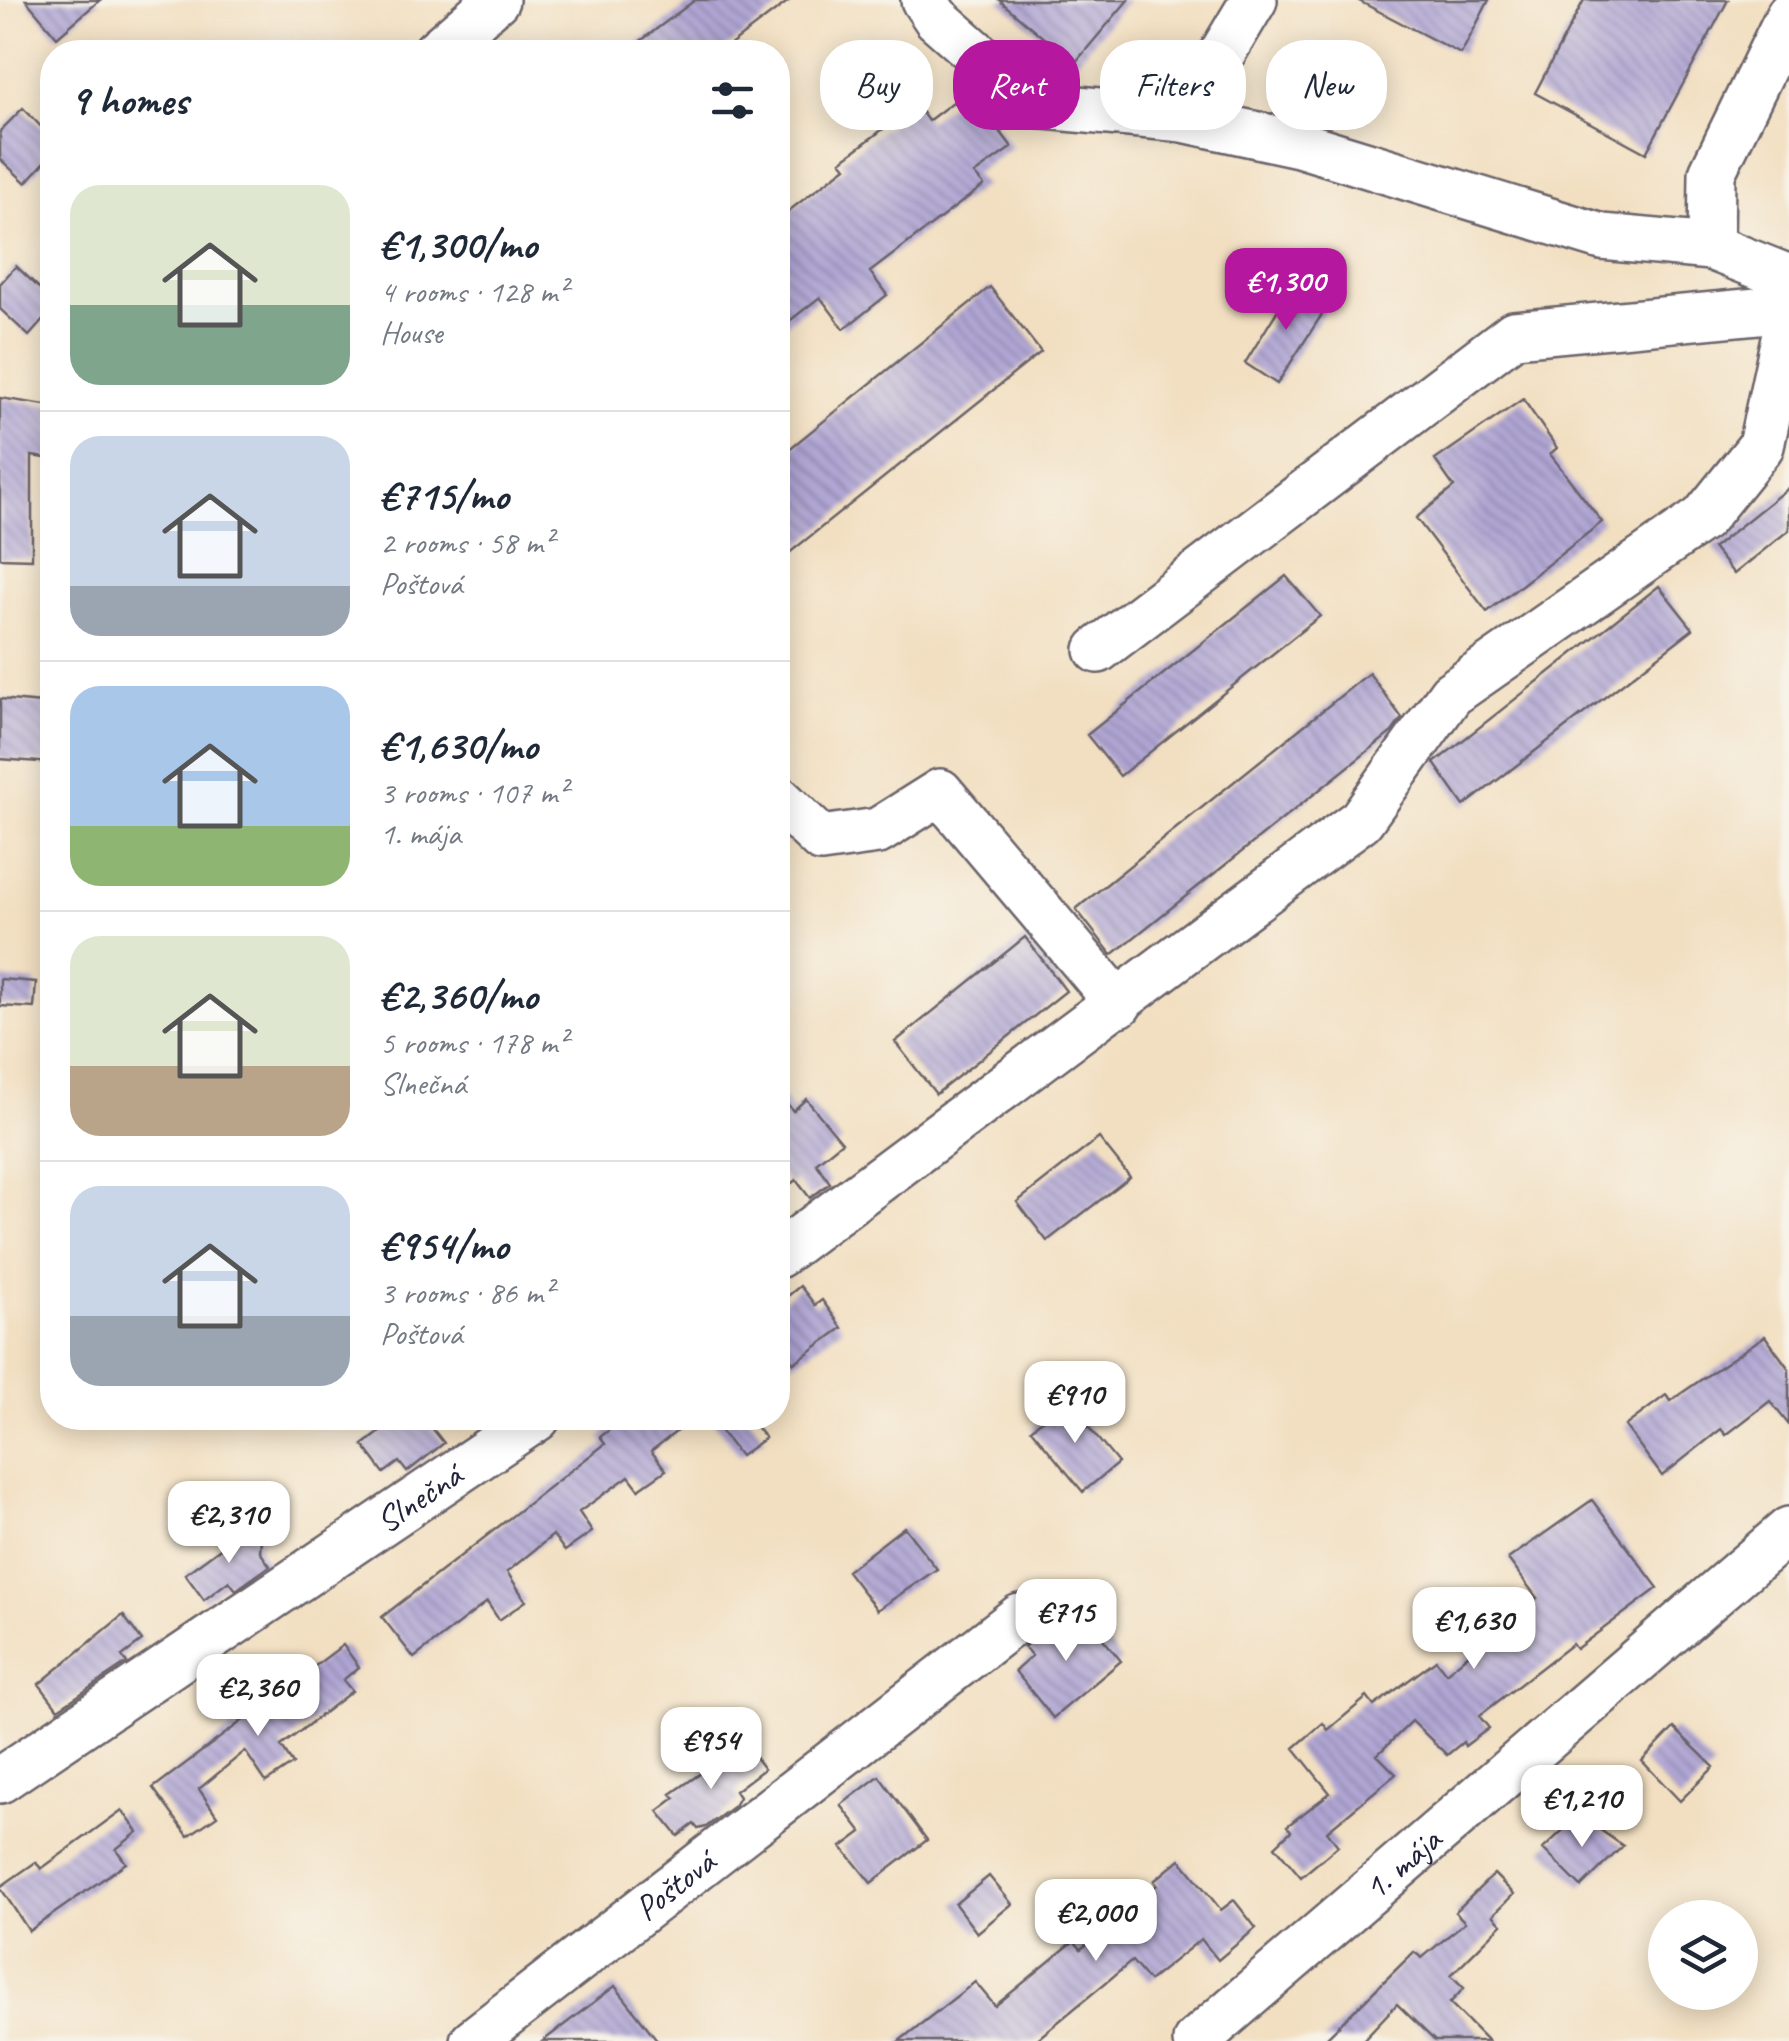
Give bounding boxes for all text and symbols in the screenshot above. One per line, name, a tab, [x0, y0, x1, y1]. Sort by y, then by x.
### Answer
chip: Buy	[820, 40, 933, 130]
chip: Rent	[953, 40, 1080, 130]
chip: Filters	[1100, 40, 1246, 130]
chip: New	[1266, 40, 1387, 130]
icon: filters	[705, 73, 760, 128]
text: 9 homes	[70, 74, 188, 127]
text: €1,300/mo	[380, 218, 537, 271]
icon: home	[150, 225, 270, 345]
pin: €1,300	[1205, 248, 1367, 333]
text: €1,300	[1247, 260, 1325, 301]
text: 4 rooms · 128 m²	[380, 271, 567, 312]
text: House	[380, 312, 442, 353]
text: €715/mo	[380, 469, 509, 522]
icon: home	[150, 476, 270, 596]
text: 2 rooms · 58 m²	[380, 522, 553, 563]
text: Poštová	[380, 563, 463, 604]
text: €1,630/mo	[380, 719, 538, 772]
icon: home	[150, 726, 270, 846]
text: 3 rooms · 107 m²	[380, 772, 567, 813]
text: 1. mája	[380, 813, 461, 854]
text: €2,360/mo	[380, 969, 538, 1022]
icon: home	[150, 976, 270, 1096]
text: 5 rooms · 178 m²	[380, 1022, 567, 1063]
text: Slnečná	[380, 1063, 466, 1104]
text: €954/mo	[380, 1219, 508, 1272]
icon: home	[150, 1226, 270, 1346]
text: 3 rooms · 86 m²	[380, 1272, 553, 1313]
text: Poštová	[380, 1313, 463, 1354]
pin: €910	[1016, 1361, 1134, 1446]
text: €910	[1046, 1373, 1104, 1414]
street label: Slnečná	[367, 1451, 473, 1543]
pin: €2,310	[148, 1481, 310, 1566]
text: €2,310	[190, 1493, 268, 1534]
pin: €715	[1007, 1579, 1125, 1664]
pin: €1,630	[1393, 1587, 1555, 1672]
text: €715	[1038, 1591, 1094, 1632]
text: €1,630	[1434, 1599, 1514, 1640]
pin: €2,360	[177, 1654, 339, 1739]
text: €2,360	[218, 1666, 298, 1707]
pin: €954	[652, 1707, 770, 1792]
text: €954	[683, 1719, 739, 1760]
pin: €1,210	[1501, 1765, 1663, 1850]
text: €1,210	[1543, 1777, 1621, 1818]
street label: 1. mája	[1354, 1816, 1452, 1909]
street label: Poštová	[625, 1837, 727, 1930]
pin: €2,000	[1015, 1879, 1177, 1964]
text: €2,000	[1057, 1891, 1135, 1932]
map controls	[1648, 1900, 1758, 2010]
button: layers	[1648, 1900, 1758, 2010]

